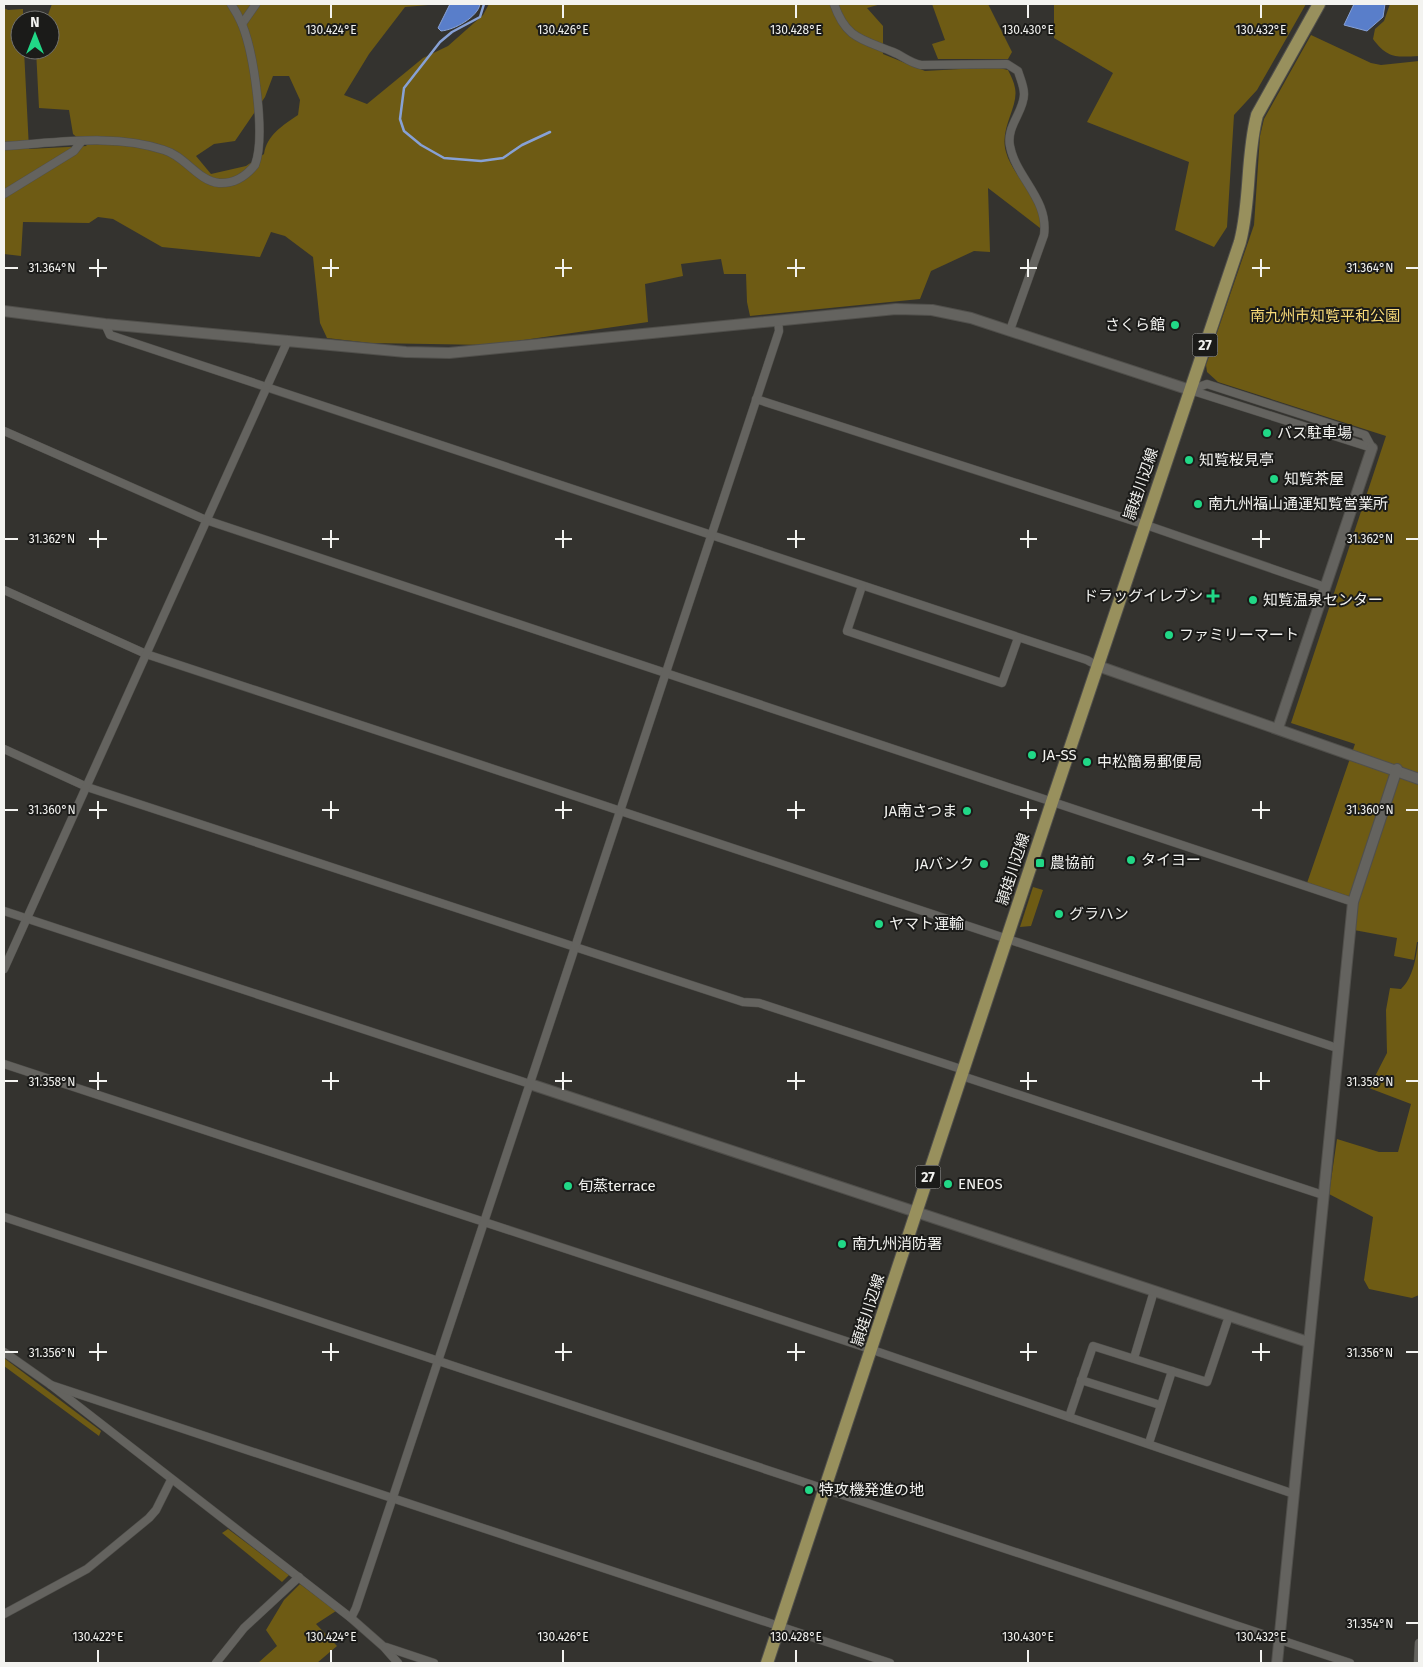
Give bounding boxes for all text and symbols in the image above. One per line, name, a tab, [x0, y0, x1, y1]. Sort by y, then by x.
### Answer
north arrow	[10, 10, 60, 60]
text: N	[30, 14, 40, 31]
text: 130.424°E	[305, 23, 357, 37]
text: 130.426°E	[537, 23, 589, 37]
text: 130.428°E	[770, 23, 822, 37]
text: 130.430°E	[1002, 23, 1054, 37]
text: 130.432°E	[1235, 23, 1287, 37]
text: 31.364°N	[28, 261, 76, 275]
text: 31.364°N	[1346, 261, 1394, 275]
park label: 南九州市知覧平和公園	[1250, 307, 1400, 325]
place label: さくら館	[1105, 316, 1165, 334]
marker: さくら館	[1169, 319, 1181, 331]
road number: 27	[1192, 334, 1218, 356]
place label: バス駐車場	[1277, 424, 1352, 442]
marker: バス駐車場	[1261, 427, 1273, 439]
street label: 頴娃川辺線	[1120, 446, 1162, 522]
place label: 知覧桜見亭	[1199, 451, 1274, 469]
marker: 知覧桜見亭	[1183, 454, 1195, 466]
place label: 知覧茶屋	[1284, 470, 1344, 488]
marker: 知覧茶屋	[1268, 473, 1280, 485]
place label: 南九州福山通運知覧営業所	[1208, 495, 1388, 513]
marker: 南九州福山通運知覧営業所	[1192, 498, 1204, 510]
text: 31.362°N	[29, 532, 75, 546]
text: 31.362°N	[1347, 532, 1393, 546]
place label: ドラッグイレブン	[1083, 587, 1203, 605]
marker: ドラッグイレブン	[1207, 590, 1219, 602]
place label: 知覧温泉センター	[1263, 591, 1383, 609]
marker: 知覧温泉センター	[1247, 594, 1259, 606]
place label: ファミリーマート	[1179, 626, 1299, 644]
marker: ファミリーマート	[1163, 629, 1175, 641]
place label: JA-SS	[1042, 746, 1077, 764]
marker: JA-SS	[1026, 749, 1038, 761]
place label: 中松簡易郵便局	[1097, 753, 1202, 771]
marker: 中松簡易郵便局	[1081, 756, 1093, 768]
place label: JA南さつま	[884, 802, 957, 820]
text: 31.360°N	[28, 803, 76, 817]
text: 31.360°N	[1346, 803, 1394, 817]
marker: JA南さつま	[961, 805, 973, 817]
street label: 頴娃川辺線	[993, 831, 1033, 907]
place label: タイヨー	[1141, 851, 1201, 869]
place label: 農協前	[1050, 854, 1095, 872]
marker: タイヨー	[1125, 854, 1137, 866]
place label: JAバンク	[915, 855, 974, 873]
marker: 農協前	[1034, 857, 1046, 869]
marker: JAバンク	[978, 858, 990, 870]
place label: グラハン	[1069, 905, 1129, 923]
marker: グラハン	[1053, 908, 1065, 920]
place label: ヤマト運輸	[889, 915, 964, 933]
marker: ヤマト運輸	[873, 918, 885, 930]
text: 31.358°N	[29, 1075, 75, 1089]
text: 31.358°N	[1347, 1075, 1393, 1089]
road number: 27	[916, 1166, 940, 1188]
place label: ENEOS	[958, 1175, 1003, 1193]
place label: 旬蒸terrace	[578, 1177, 656, 1195]
marker: ENEOS	[942, 1178, 954, 1190]
marker: 旬蒸terrace	[562, 1180, 574, 1192]
place label: 南九州消防署	[852, 1235, 942, 1253]
marker: 南九州消防署	[836, 1238, 848, 1250]
street label: 頴娃川辺線	[848, 1272, 888, 1348]
text: 31.356°N	[29, 1346, 75, 1360]
text: 31.356°N	[1347, 1346, 1393, 1360]
place label: 特攻機発進の地	[819, 1481, 924, 1499]
marker: 特攻機発進の地	[803, 1484, 815, 1496]
text: 31.354°N	[1347, 1617, 1393, 1631]
text: 130.422°E	[72, 1630, 124, 1644]
text: 130.424°E	[305, 1630, 357, 1644]
text: 130.426°E	[537, 1630, 589, 1644]
text: 130.428°E	[770, 1630, 822, 1644]
text: 130.430°E	[1002, 1630, 1054, 1644]
text: 130.432°E	[1235, 1630, 1287, 1644]

